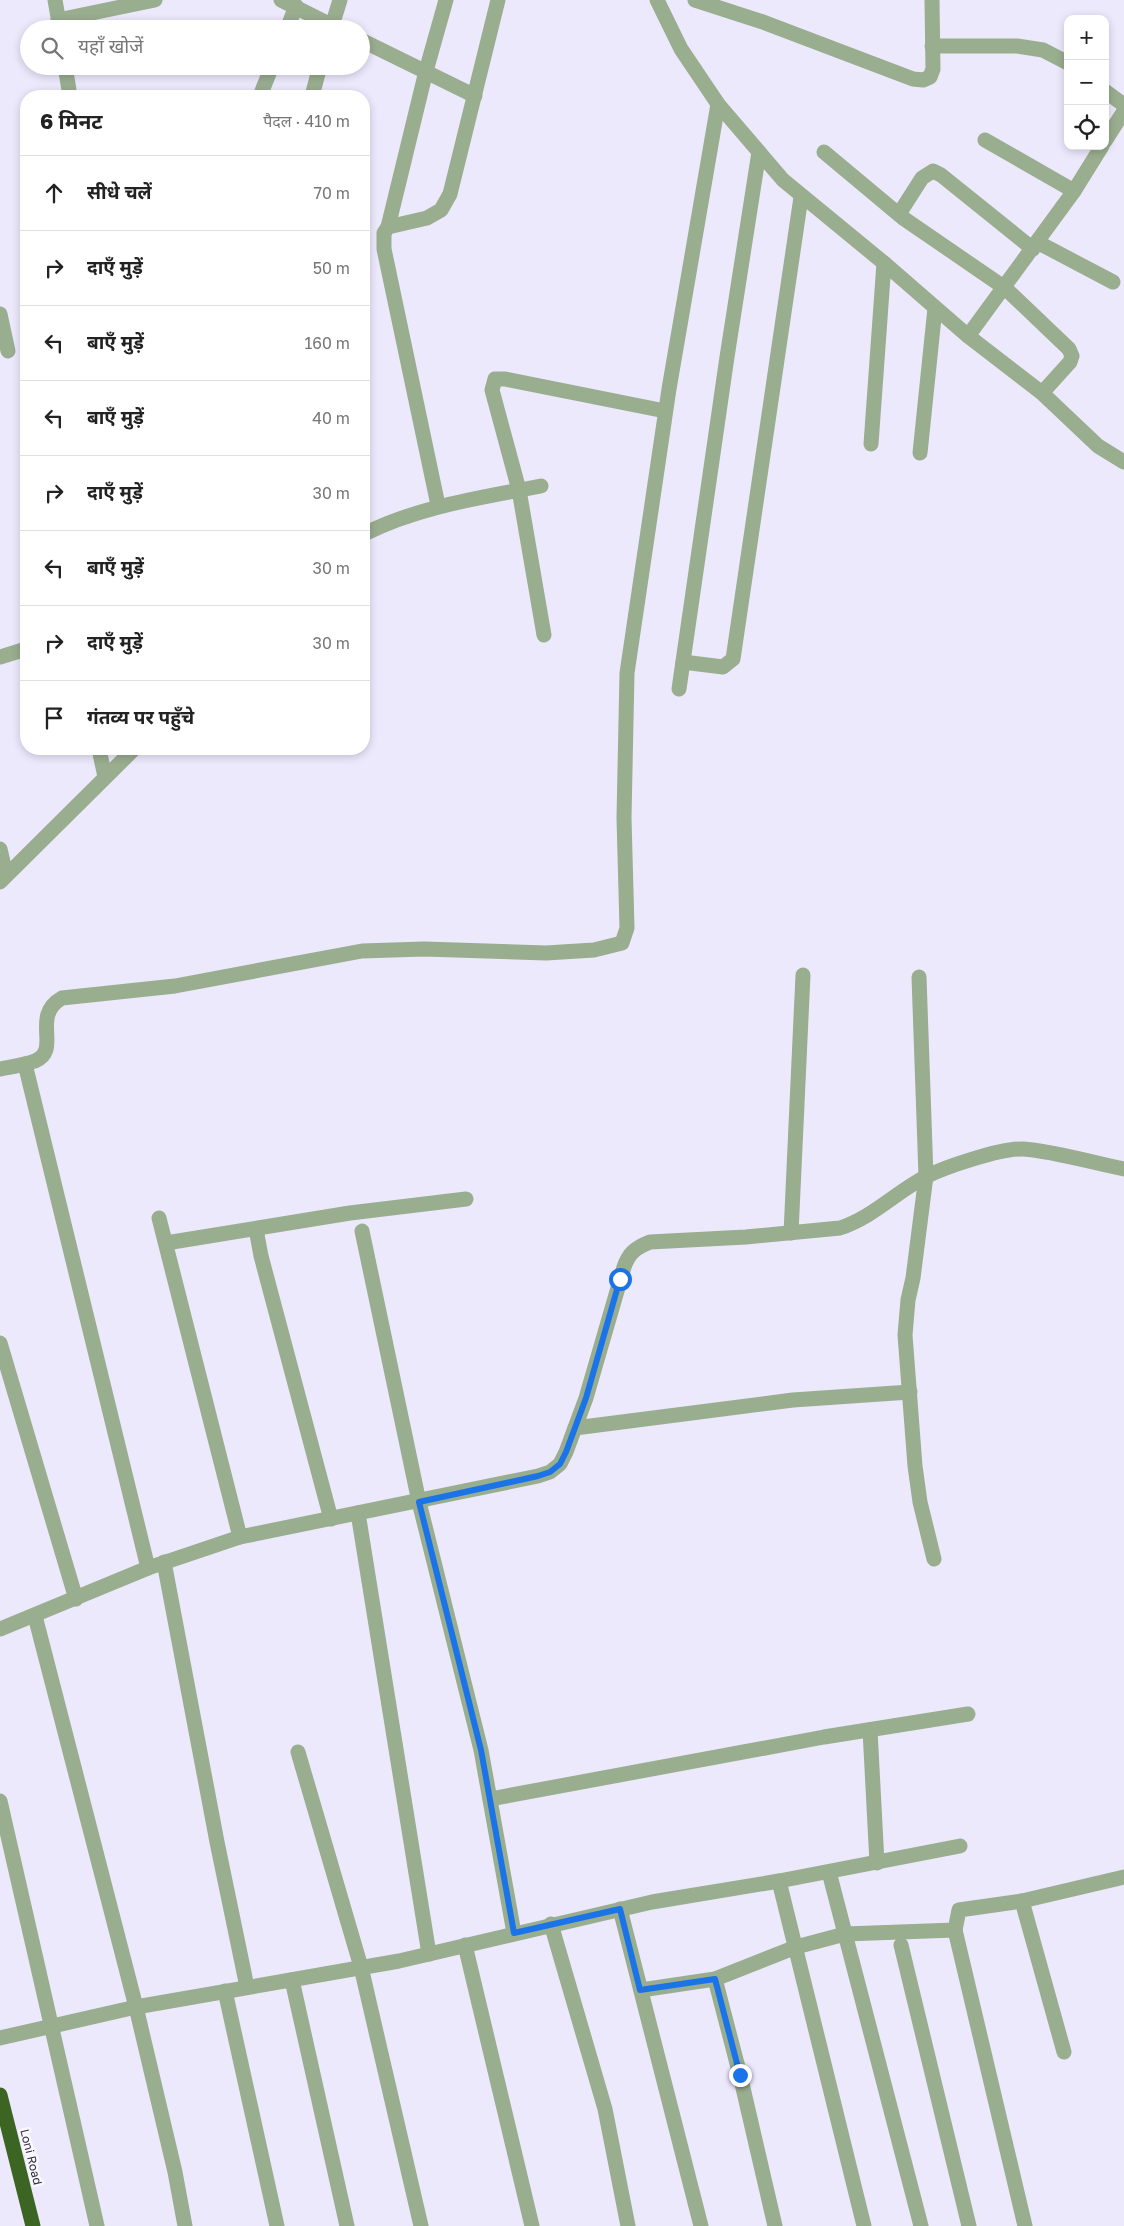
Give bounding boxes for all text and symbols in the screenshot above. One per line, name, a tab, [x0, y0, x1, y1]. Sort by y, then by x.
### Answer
map controls	[1064, 15, 1109, 150]
button: +	[1064, 15, 1109, 60]
search box	[20, 20, 370, 75]
icon: search	[38, 34, 66, 62]
text: यहाँ खोजें	[78, 34, 143, 57]
button: −	[1064, 60, 1109, 105]
button: locate	[1064, 105, 1109, 150]
text: 6 मिनट	[40, 108, 103, 134]
text: पैदल · 410 m	[263, 111, 350, 131]
icon: ahead	[40, 179, 68, 207]
text: सीधे चलें	[87, 180, 152, 203]
text: 70 m	[313, 183, 350, 203]
icon: right	[40, 254, 68, 282]
text: दाएँ मुड़ें	[87, 255, 143, 278]
text: 50 m	[313, 258, 350, 278]
icon: left	[40, 329, 68, 357]
text: बाएँ मुड़ें	[87, 330, 144, 353]
text: 160 m	[304, 333, 350, 353]
icon: left	[40, 404, 68, 432]
text: बाएँ मुड़ें	[87, 405, 144, 428]
text: 40 m	[312, 408, 350, 428]
icon: right	[40, 479, 68, 507]
text: दाएँ मुड़ें	[87, 480, 143, 503]
text: 30 m	[313, 483, 350, 503]
icon: left	[40, 554, 68, 582]
text: बाएँ मुड़ें	[87, 555, 144, 578]
text: 30 m	[313, 558, 350, 578]
icon: right	[40, 629, 68, 657]
text: दाएँ मुड़ें	[87, 630, 143, 653]
text: 30 m	[313, 633, 350, 653]
icon: arrive	[40, 704, 68, 732]
text: गंतव्य पर पहुँचे	[87, 705, 194, 728]
route start	[609, 1268, 632, 1291]
route end	[729, 2064, 752, 2087]
street label: Loni Road	[17, 2127, 46, 2186]

